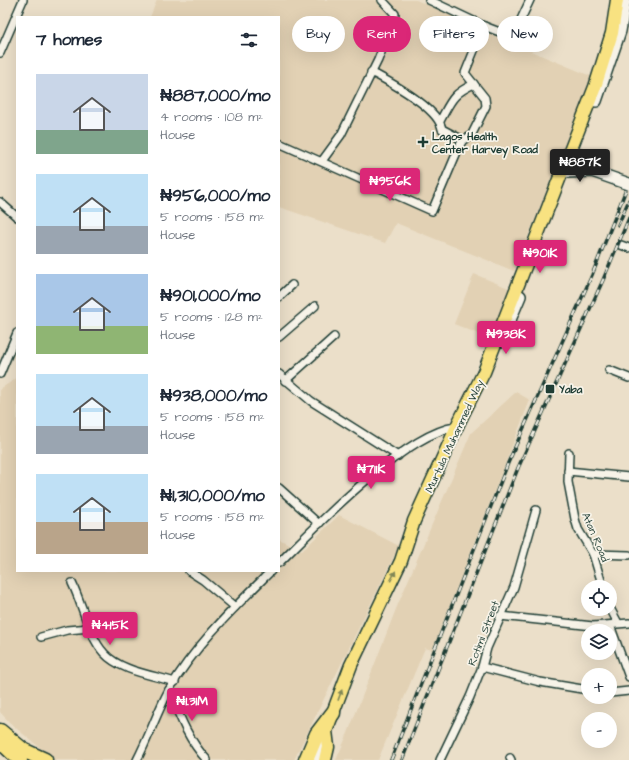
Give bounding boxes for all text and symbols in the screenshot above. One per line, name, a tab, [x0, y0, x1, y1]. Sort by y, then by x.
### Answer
chip: Buy	[292, 16, 345, 52]
chip: Rent	[353, 16, 411, 52]
chip: Filters	[419, 16, 489, 52]
chip: New	[497, 16, 553, 52]
text: 7 homes	[36, 28, 102, 52]
icon: filters	[238, 29, 260, 51]
text: ₦887,000/mo	[160, 84, 271, 108]
icon: home	[68, 90, 116, 138]
text: 4 rooms · 108 m²	[160, 108, 263, 126]
text: House	[160, 126, 195, 144]
place label: Lagos Health Center Harvey Road	[432, 129, 538, 159]
marker: Lagos Health Center Harvey Road	[417, 136, 429, 148]
pin: ₦887K	[552, 149, 608, 183]
text: ₦887K	[559, 153, 601, 171]
pin: ₦956K	[362, 168, 418, 202]
text: ₦956K	[369, 172, 411, 190]
text: ₦956,000/mo	[160, 184, 270, 208]
icon: home	[68, 190, 116, 238]
text: 5 rooms · 158 m²	[160, 208, 265, 226]
text: House	[160, 226, 195, 244]
pin: ₦901K	[512, 240, 568, 274]
text: ₦901K	[523, 244, 557, 262]
text: ₦901,000/mo	[160, 284, 261, 308]
icon: home	[68, 290, 116, 338]
text: 5 rooms · 128 m²	[160, 308, 263, 326]
pin: ₦938K	[478, 321, 534, 355]
text: ₦938K	[486, 325, 526, 343]
text: House	[160, 326, 195, 344]
street label: Murtula Muhammed Way	[422, 377, 488, 496]
place label: Yaba	[559, 382, 583, 397]
marker: Yaba	[544, 383, 556, 395]
text: ₦938,000/mo	[160, 384, 267, 408]
icon: home	[68, 390, 116, 438]
text: 5 rooms · 158 m²	[160, 408, 265, 426]
text: House	[160, 426, 195, 444]
pin: ₦711K	[343, 456, 399, 490]
text: ₦711K	[357, 460, 385, 478]
text: ₦1,310,000/mo	[160, 484, 265, 508]
icon: home	[68, 490, 116, 538]
text: 5 rooms · 158 m²	[160, 508, 265, 526]
street label: Atan Road	[578, 510, 613, 565]
text: House	[160, 526, 195, 544]
one-way arrow	[390, 571, 396, 582]
map controls	[581, 580, 617, 748]
button: locate	[581, 580, 617, 616]
street label: Rotimi Street	[464, 598, 503, 668]
pin: ₦415K	[82, 612, 138, 646]
text: ₦415K	[92, 616, 128, 634]
button: layers	[581, 624, 617, 660]
button: +	[581, 668, 617, 704]
pin: ₦1.31M	[159, 688, 225, 722]
one-way arrow	[337, 688, 343, 700]
text: ₦1.31M	[176, 692, 208, 710]
button: −	[581, 712, 617, 748]

